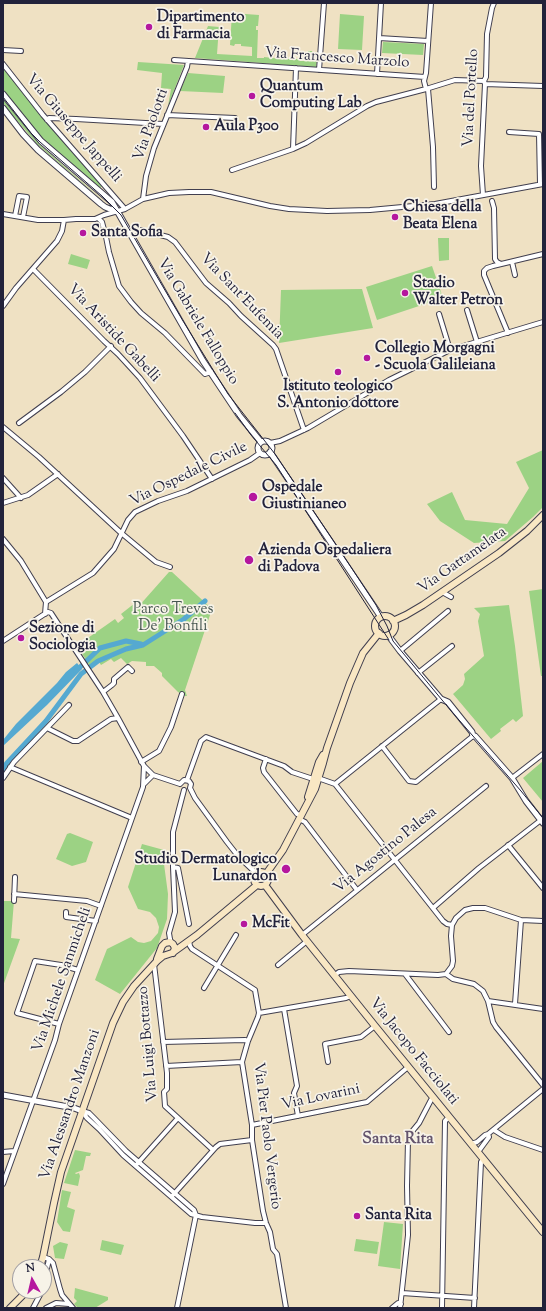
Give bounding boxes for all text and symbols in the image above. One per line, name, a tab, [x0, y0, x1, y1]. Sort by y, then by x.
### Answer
place label: Dipartimento di Farmacia	[157, 9, 244, 44]
marker: Dipartimento di Farmacia	[144, 22, 154, 32]
street label: Via Francesco Marzolo	[264, 45, 410, 73]
street label: Via del Portello	[460, 48, 484, 148]
street label: Via Giuseppe Jappelli	[21, 71, 125, 187]
place label: Quantum Computing Lab	[260, 78, 362, 113]
street label: Via Paolotti	[131, 87, 173, 163]
marker: Quantum Computing Lab	[247, 91, 257, 101]
place label: Aula P300	[214, 118, 279, 136]
marker: Aula P300	[201, 122, 211, 132]
place label: Chiesa della Beata Elena	[403, 199, 482, 234]
marker: Chiesa della Beata Elena	[390, 212, 400, 222]
place label: Santa Sofia	[91, 224, 163, 242]
marker: Santa Sofia	[78, 228, 88, 238]
street label: Via Sant'Eufemia	[195, 250, 287, 344]
street label: Via Gabriele Falloppio	[152, 256, 242, 388]
place label: Stadio Walter Petron	[413, 275, 503, 310]
street label: Via Aristide Gabelli	[63, 281, 163, 387]
marker: Stadio Walter Petron	[400, 288, 410, 298]
place label: Collegio Morgagni - Scuola Galileiana	[375, 340, 496, 375]
marker: Collegio Morgagni - Scuola Galileiana	[362, 353, 372, 363]
marker: Istituto teologico S. Antonio dottore	[333, 367, 343, 377]
place label: Istituto teologico S. Antonio dottore	[277, 378, 399, 413]
street label: Via Ospedale Civile	[127, 439, 251, 511]
place label: Ospedale Giustinianeo	[262, 479, 346, 514]
marker: Ospedale Giustinianeo	[247, 491, 259, 503]
street label: Via Gattamelata	[415, 524, 511, 598]
place label: Azienda Ospedaliera di Padova	[258, 542, 392, 577]
marker: Azienda Ospedaliera di Padova	[243, 554, 255, 566]
park label: Parco Treves De' Bonfili	[133, 601, 213, 636]
place label: Sezione di Sociologia	[29, 620, 96, 655]
marker: Sezione di Sociologia	[16, 633, 26, 643]
street label: Via Agostino Palesa	[331, 804, 441, 898]
place label: Studio Dermatologico Lunardon	[135, 851, 277, 886]
marker: Studio Dermatologico Lunardon	[280, 863, 292, 875]
street label: Via Michele Sanmicheli	[30, 905, 96, 1055]
place label: McFit	[252, 915, 290, 933]
marker: McFit	[239, 919, 249, 929]
street label: Via Luigi Bottazzo	[135, 985, 163, 1103]
street label: Via Jacopo Facciolati	[364, 995, 462, 1109]
street label: Via Alessandro Manzoni	[37, 1027, 105, 1183]
street label: Via Pier Paolo Vergerio	[248, 1062, 284, 1210]
street label: Via Lovarini	[280, 1081, 362, 1115]
district label: Santa Rita	[362, 1130, 434, 1150]
place label: Santa Rita	[365, 1207, 432, 1225]
marker: Santa Rita	[352, 1211, 362, 1221]
north arrow	[12, 1259, 52, 1299]
text: N	[25, 1260, 36, 1277]

